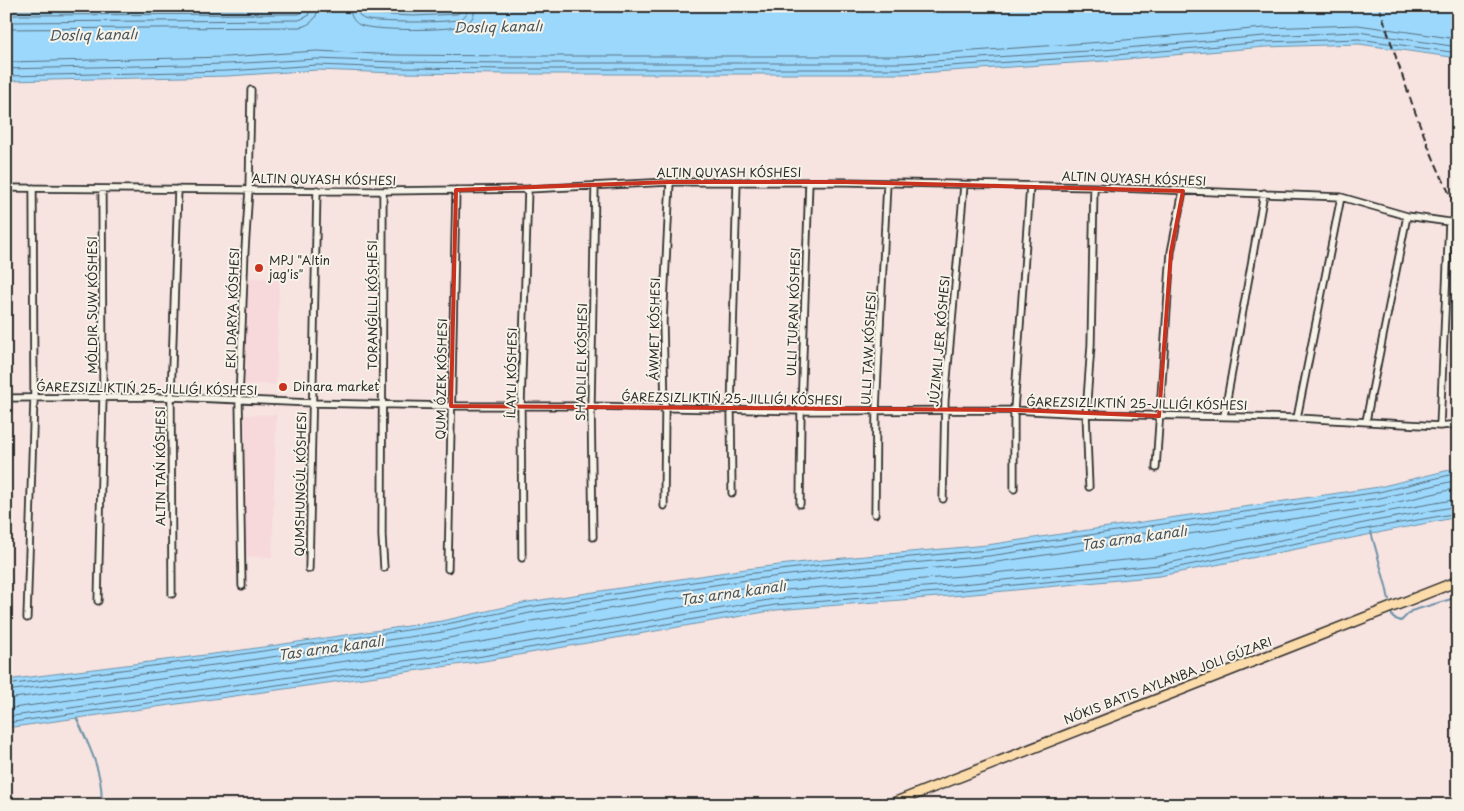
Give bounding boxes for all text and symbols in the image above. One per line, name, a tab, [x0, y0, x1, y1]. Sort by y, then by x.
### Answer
water label: Doslıq kanalı	[453, 15, 544, 38]
water label: Doslıq kanalı	[48, 23, 139, 46]
street label: ALTIN QUYASH KÓSHESI	[657, 163, 801, 181]
street label: ALTIN QUYASH KÓSHESI	[1061, 166, 1207, 190]
street label: ALTIN QUYASH KÓSHESI	[251, 169, 397, 189]
street label: MÓLDIR SUW KÓSHESI	[83, 236, 101, 374]
street label: TORANǴILLI KÓSHESI	[363, 240, 381, 370]
street label: EKI DARYA KÓSHESI	[221, 247, 243, 369]
street label: ULLI TURAN KÓSHESI	[782, 247, 804, 377]
place label: MPJ "Altin jag'is"	[268, 251, 330, 283]
marker: MPJ "Altin jag'is"	[253, 262, 265, 274]
street label: JÚZIMLI JER KÓSHESI	[924, 275, 954, 407]
street label: ÁWMET KÓSHESI	[644, 277, 664, 381]
street label: ULLI TAW KÓSHESI	[856, 290, 880, 405]
street label: SHADLI EL KÓSHESI	[571, 303, 591, 421]
street label: QUM ÓZEK KÓSHESI	[431, 318, 451, 440]
street label: ÍLAYLI KÓSHESI	[501, 327, 521, 419]
street label: ǴAREZSIZLIKTIŃ 25-JILLIǴI KÓSHESI	[36, 377, 258, 399]
place label: Dinara market	[293, 377, 379, 395]
marker: Dinara market	[277, 381, 289, 393]
street label: ǴAREZSIZLIKTIŃ 25-JILLIǴI KÓSHESI	[621, 387, 843, 409]
street label: ǴAREZSIZLIKTIŃ 25-JILLIǴI KÓSHESI	[1026, 392, 1248, 414]
street label: ALTIN TAŃ KÓSHESI	[151, 406, 169, 526]
street label: QUMSHUNGÚL KÓSHESI	[290, 411, 310, 557]
water label: Tas arna kanalı	[1080, 520, 1189, 555]
water label: Tas arna kanalı	[679, 575, 788, 610]
water label: Tas arna kanalı	[277, 630, 386, 665]
street label: NÓKIS BATIS AYLANBA JOLI GÚZARI	[1061, 632, 1274, 728]

